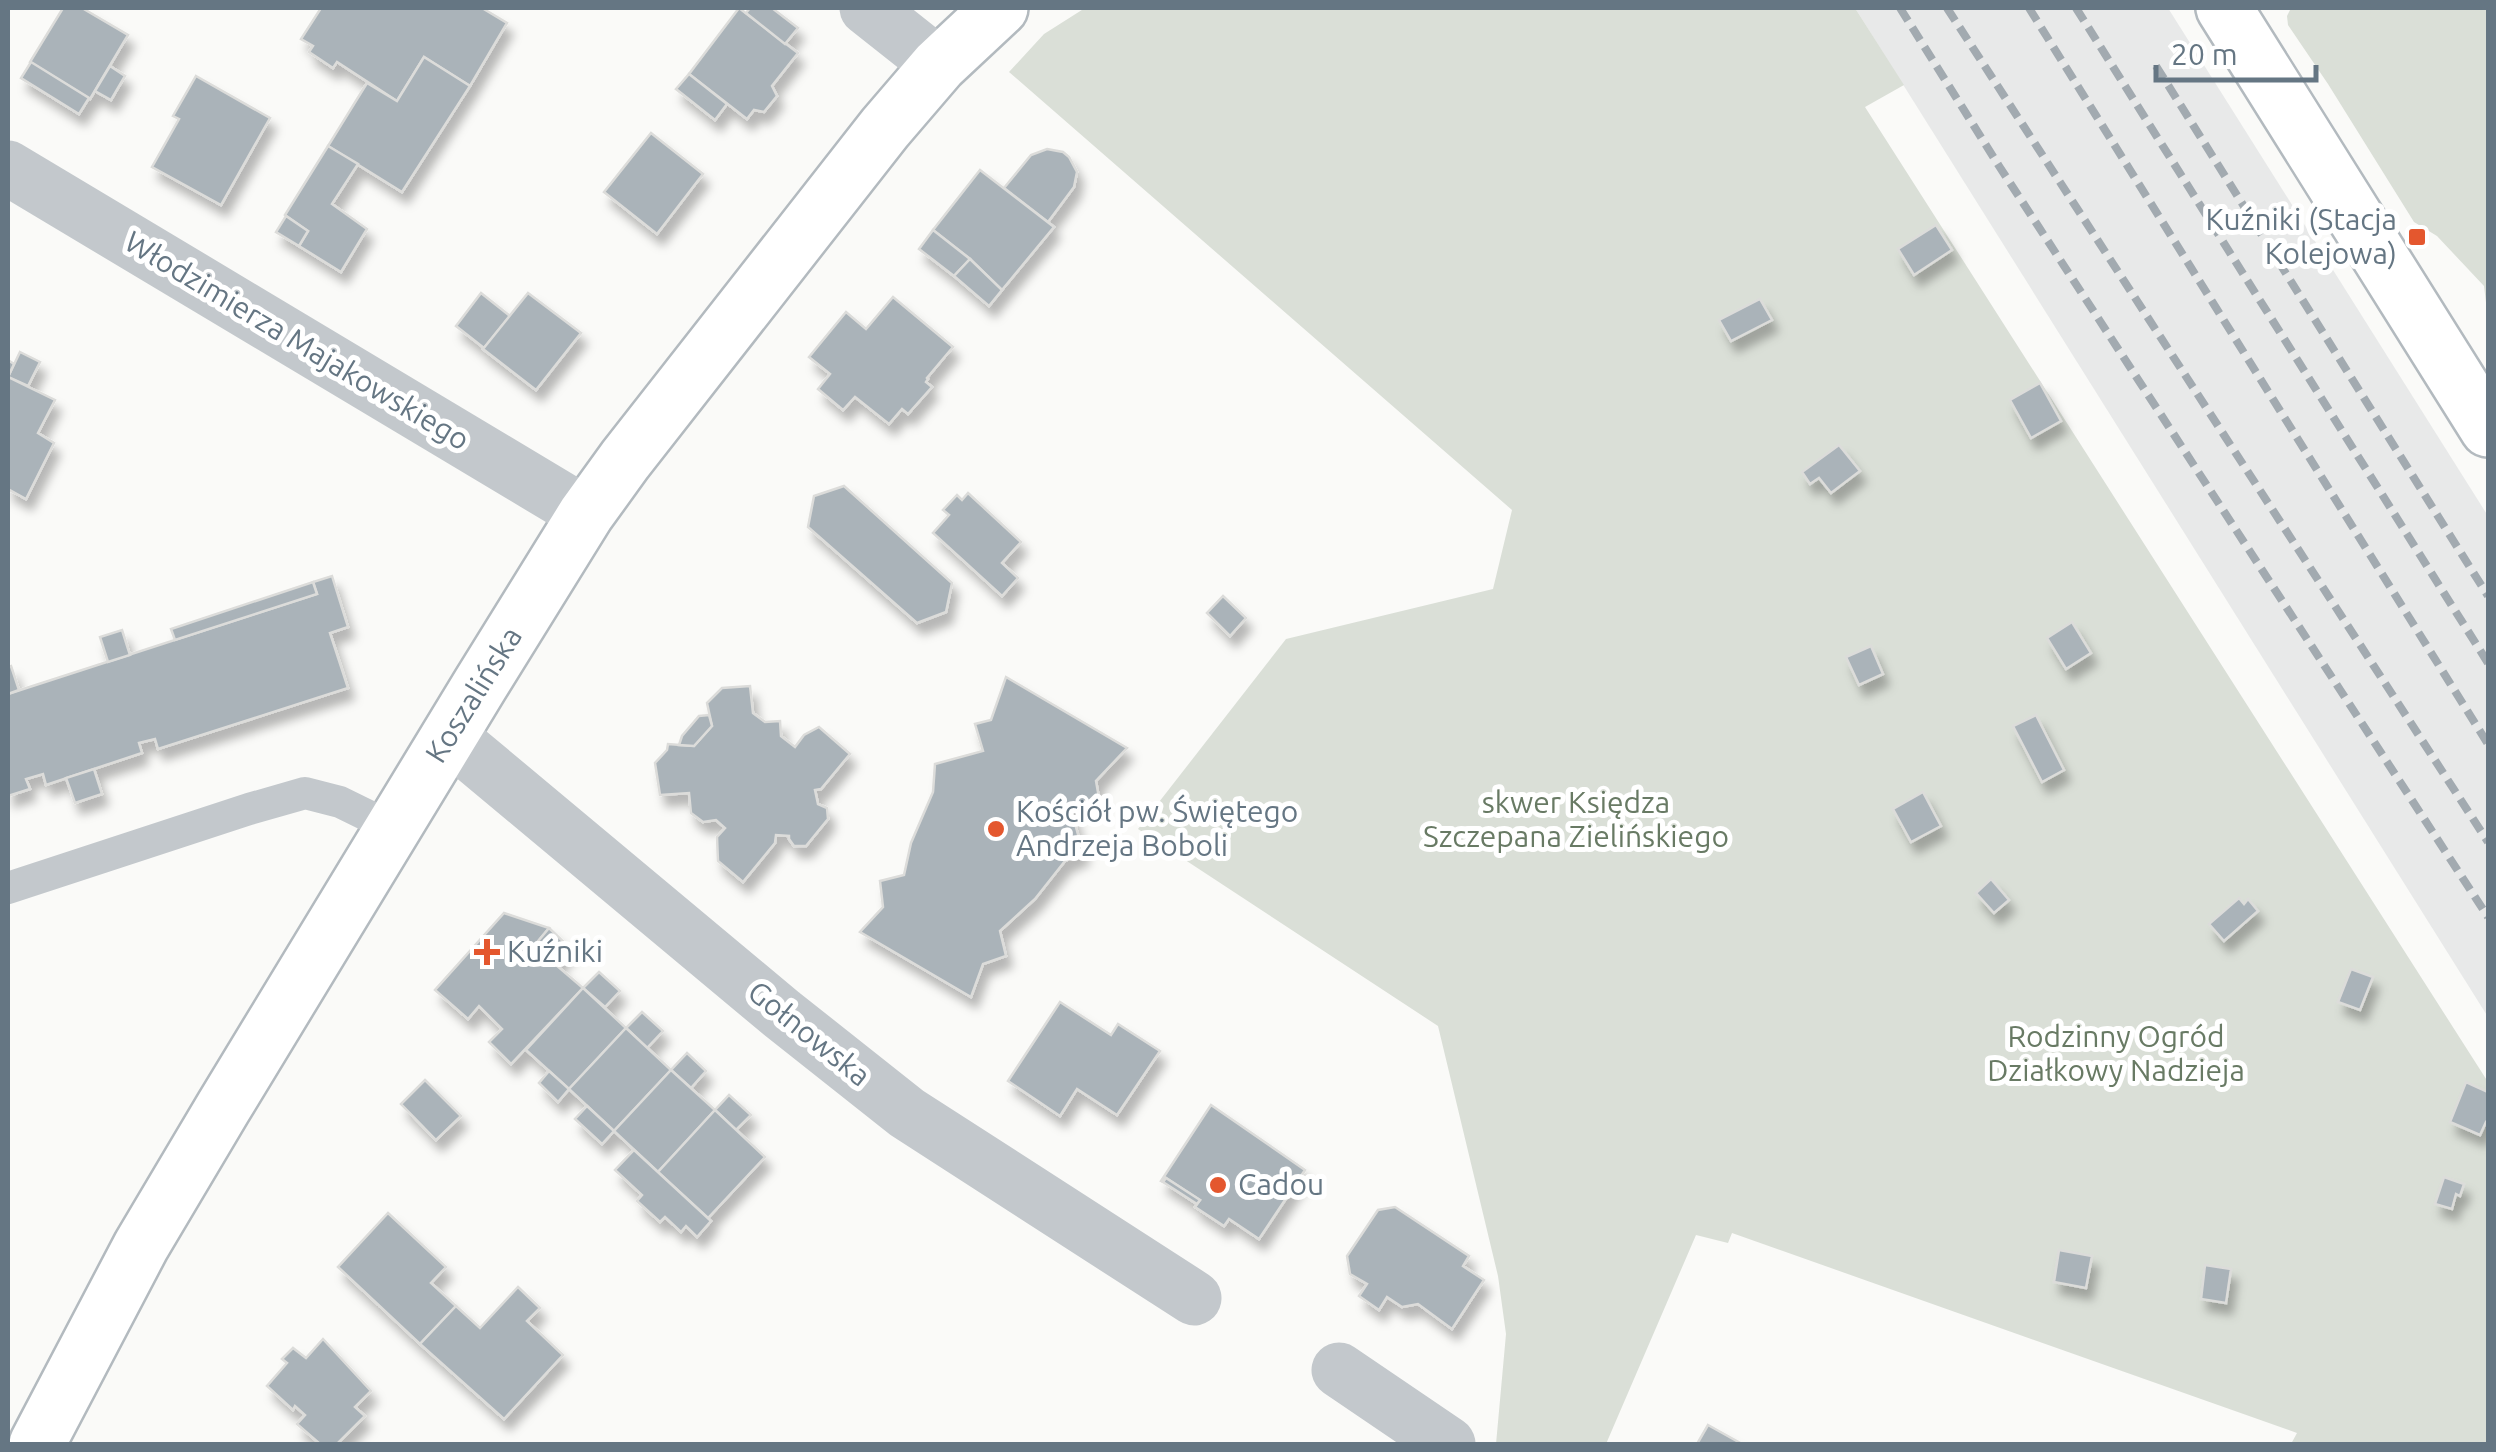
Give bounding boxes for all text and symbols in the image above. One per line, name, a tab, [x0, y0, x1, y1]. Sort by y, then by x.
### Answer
scale bar	[2156, 20, 2316, 82]
text: 20 m	[2171, 37, 2238, 71]
place label: Kuźniki (Stacja Kolejowa)	[2205, 202, 2397, 270]
street label: Włodzimierza Majakowskiego	[119, 224, 476, 457]
marker: Kuźniki (Stacja Kolejowa)	[2406, 226, 2428, 248]
street label: Koszalińska	[418, 620, 528, 769]
park label: skwer Księdza Szczepana Zielińskiego	[1423, 785, 1729, 853]
place label: Kościół pw. Świętego Andrzeja Boboli	[1016, 794, 1298, 862]
marker: Kościół pw. Świętego Andrzeja Boboli	[985, 818, 1007, 840]
place label: Kuźniki	[507, 934, 603, 968]
marker: Kuźniki	[476, 941, 498, 963]
street label: Gołnowska	[742, 974, 877, 1093]
park label: Rodzinny Ogród Działkowy Nadzieja	[1987, 1019, 2245, 1087]
place label: Cadou	[1238, 1167, 1324, 1201]
marker: Cadou	[1207, 1174, 1229, 1196]

